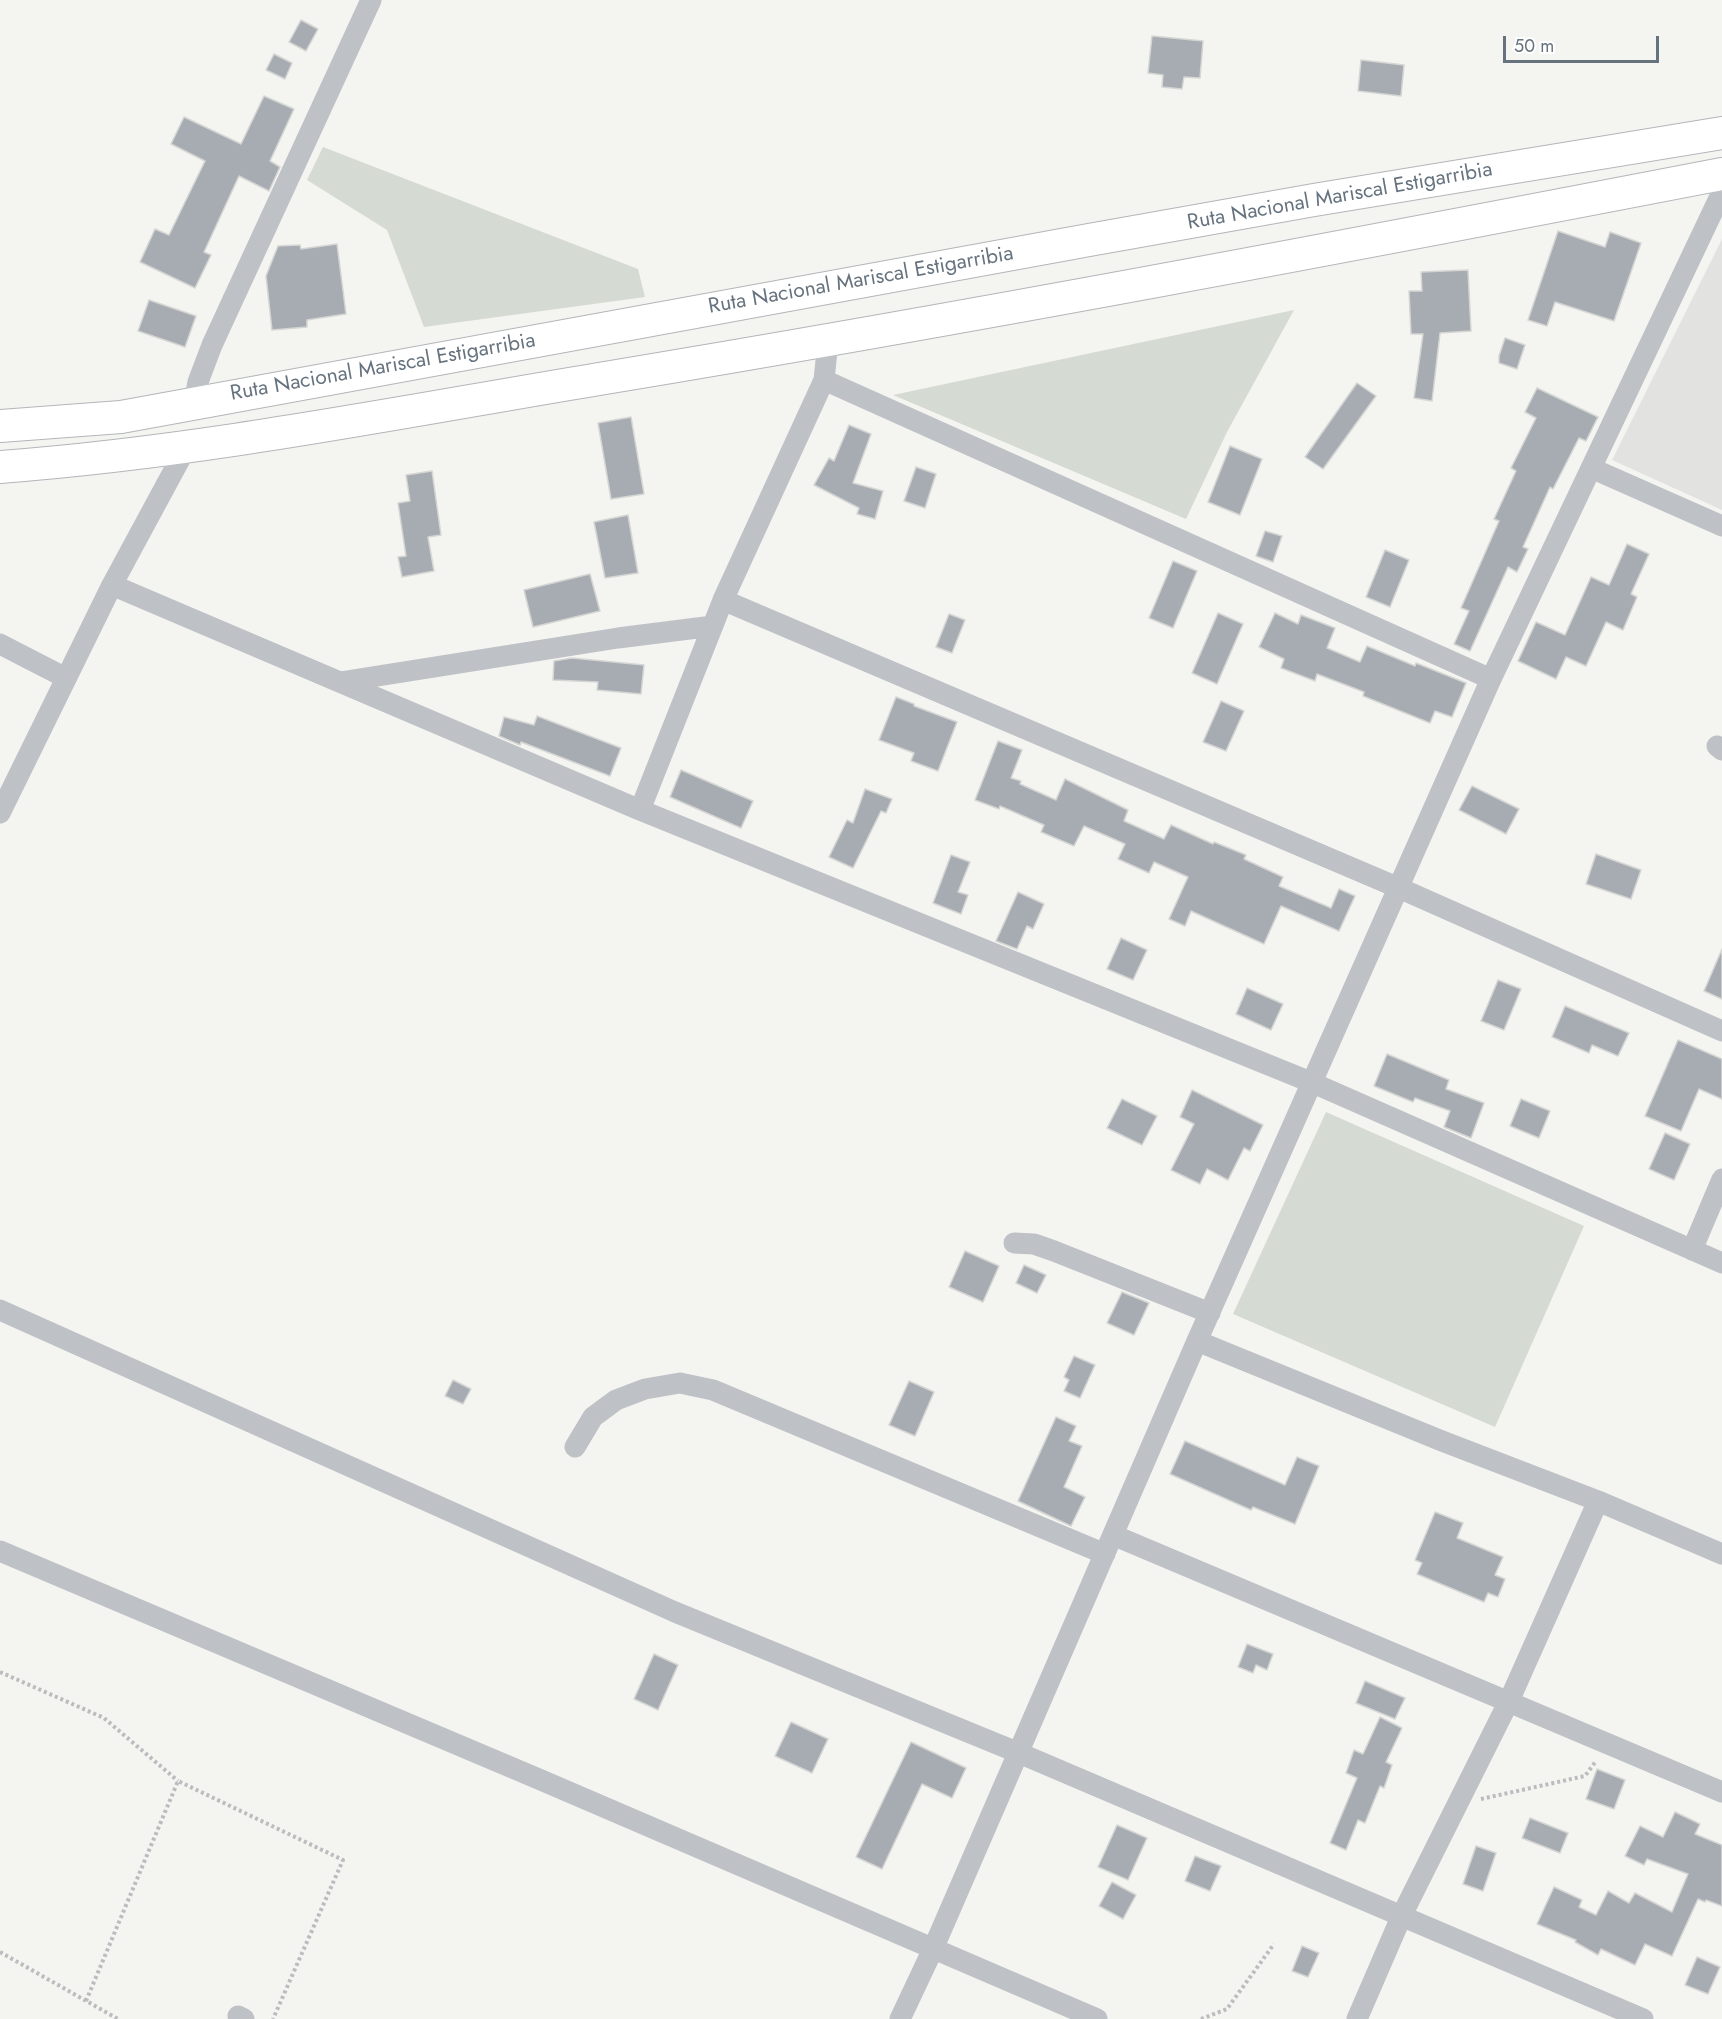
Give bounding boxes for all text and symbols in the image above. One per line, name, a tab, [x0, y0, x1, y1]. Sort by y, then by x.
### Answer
scale bar	[1506, 24, 1662, 62]
text: 50 m	[1514, 33, 1554, 59]
street label: Ruta Nacional Mariscal Estigarribia	[1186, 158, 1494, 236]
street label: Ruta Nacional Mariscal Estigarribia	[707, 242, 1015, 320]
street label: Ruta Nacional Mariscal Estigarribia	[229, 329, 537, 407]

